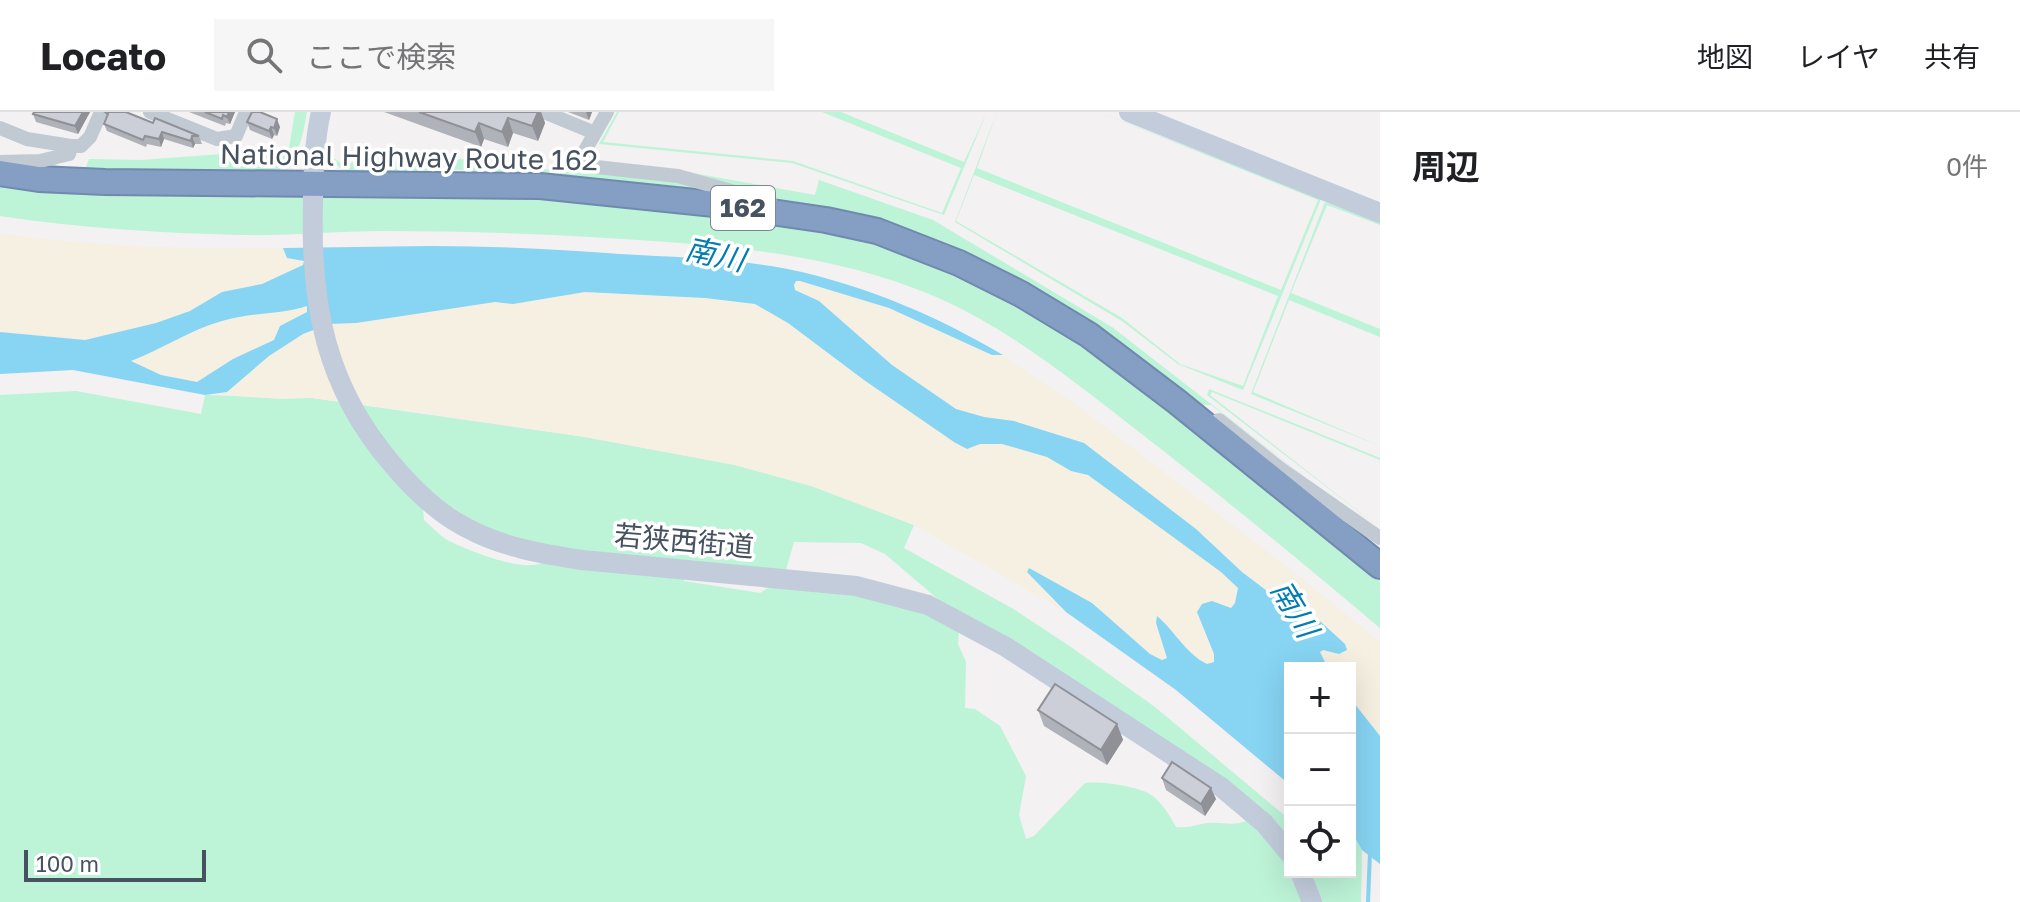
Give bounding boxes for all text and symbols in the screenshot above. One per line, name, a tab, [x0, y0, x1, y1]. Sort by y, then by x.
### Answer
search box	[214, 19, 774, 91]
text: Locato	[40, 33, 166, 78]
icon: search	[242, 33, 286, 77]
text: ここで検索	[306, 39, 456, 75]
text: 地図	[1697, 40, 1753, 73]
text: レイヤ	[1797, 40, 1880, 73]
text: 共有	[1924, 40, 1980, 73]
street label: National Highway Route 162	[220, 137, 598, 176]
text: 周辺	[1412, 146, 1480, 186]
text: 0件	[1946, 151, 1988, 182]
road number: 162	[711, 186, 775, 230]
water label: 南川	[682, 230, 751, 278]
street label: 若狭西街道	[613, 518, 755, 563]
water label: 南川	[1264, 573, 1327, 646]
map controls	[1284, 662, 1356, 878]
button: +	[1284, 662, 1356, 734]
button: −	[1284, 734, 1356, 806]
button: locate	[1284, 806, 1356, 878]
scale bar	[24, 846, 206, 882]
text: 100 m	[36, 850, 99, 877]

